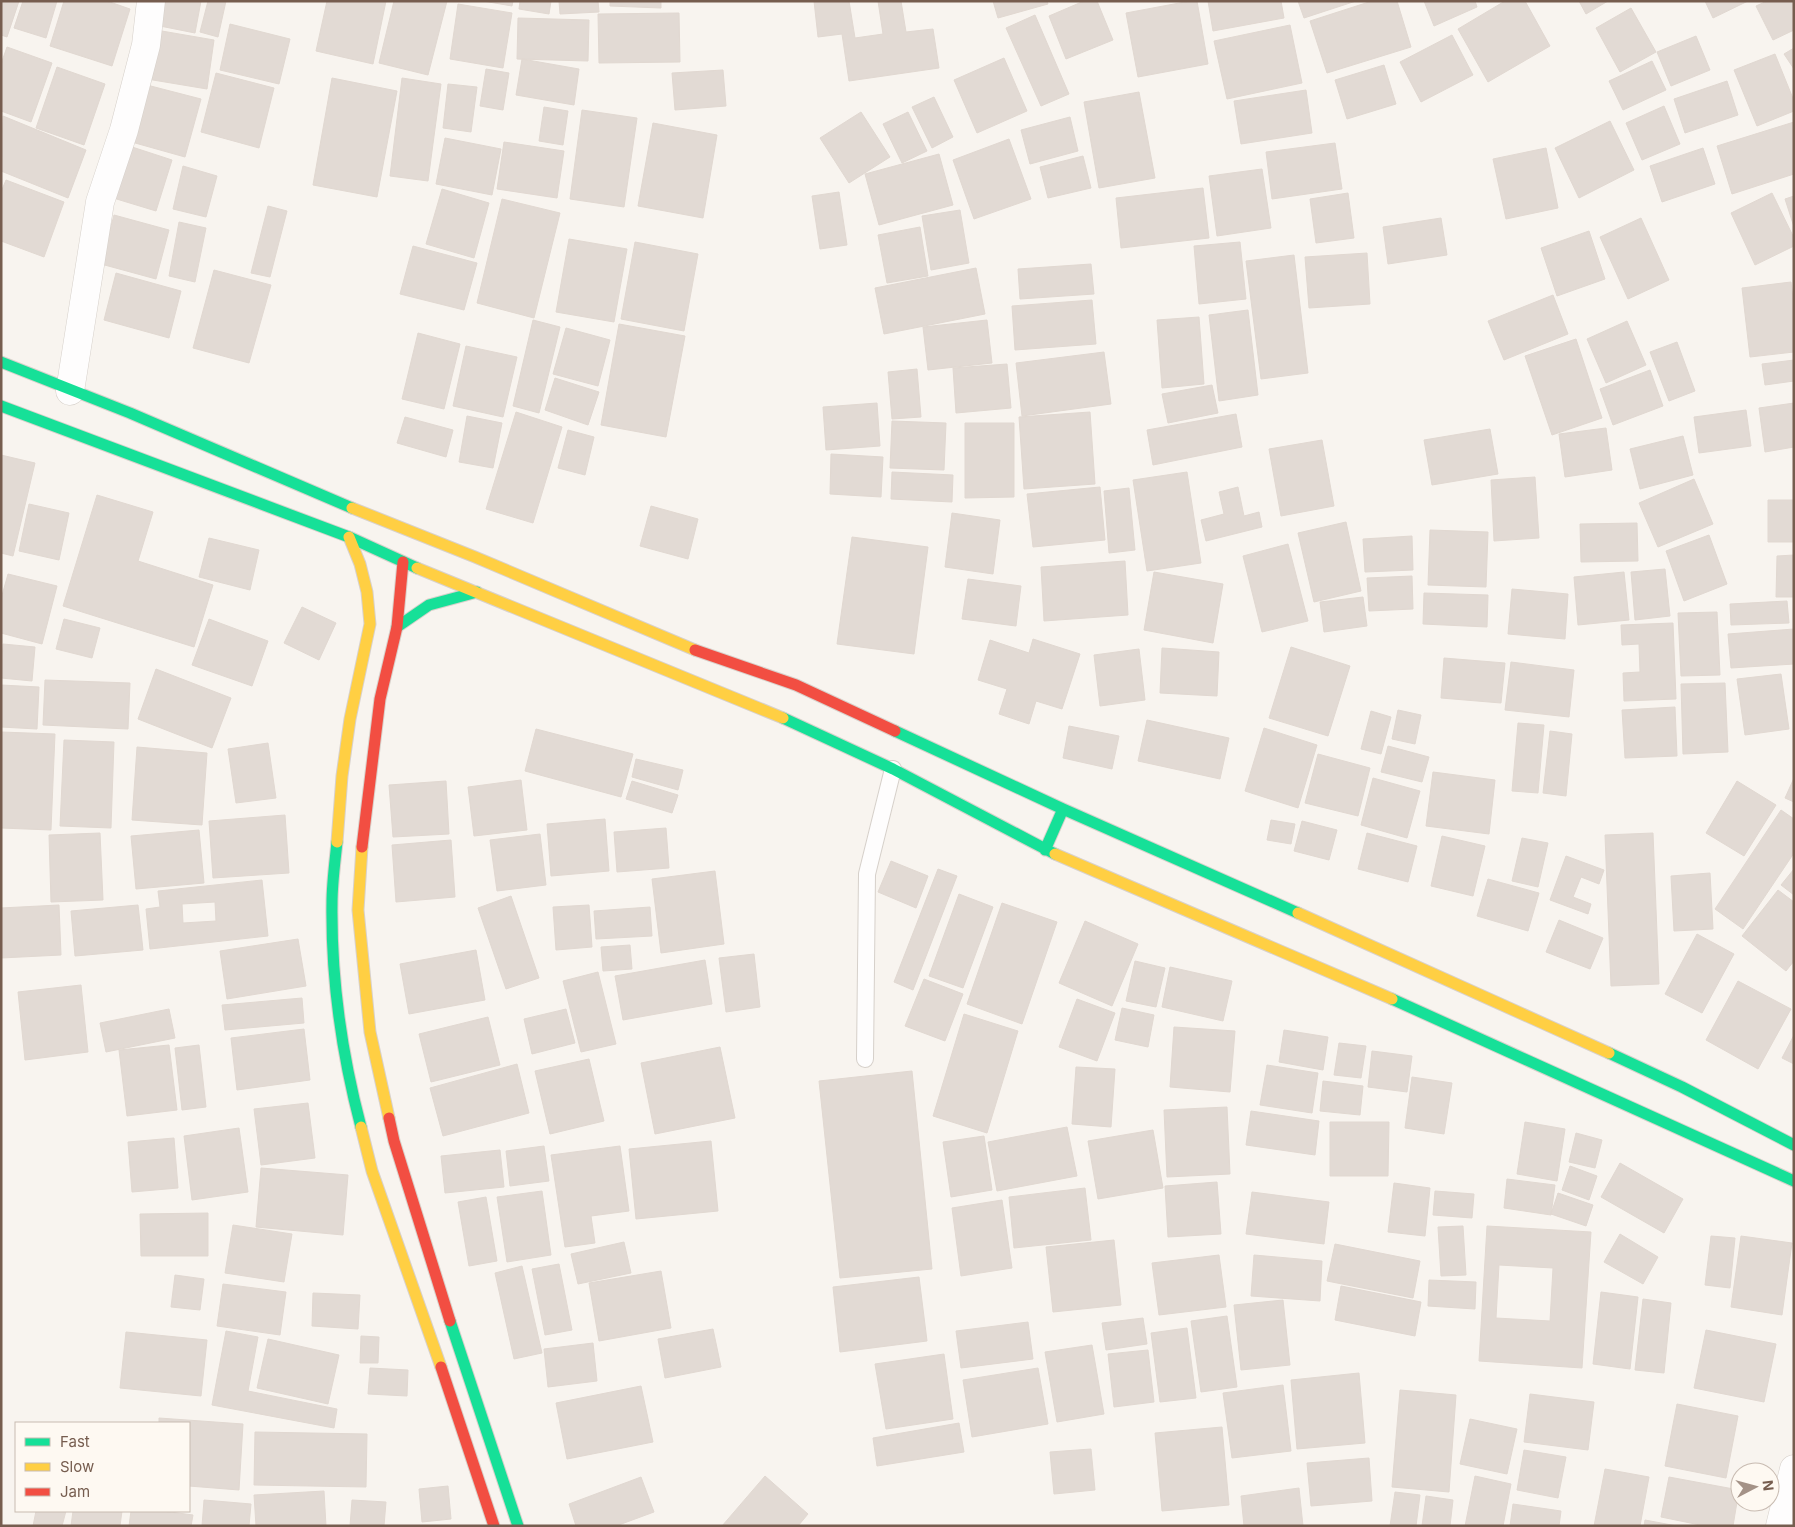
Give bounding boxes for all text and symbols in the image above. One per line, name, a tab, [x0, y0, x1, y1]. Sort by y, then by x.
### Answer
legend	[15, 1422, 190, 1512]
text: Fast	[60, 1432, 90, 1451]
text: Slow	[60, 1457, 94, 1476]
north arrow	[1730, 1462, 1780, 1512]
text: N	[1759, 1479, 1777, 1492]
text: Jam	[60, 1482, 90, 1501]

